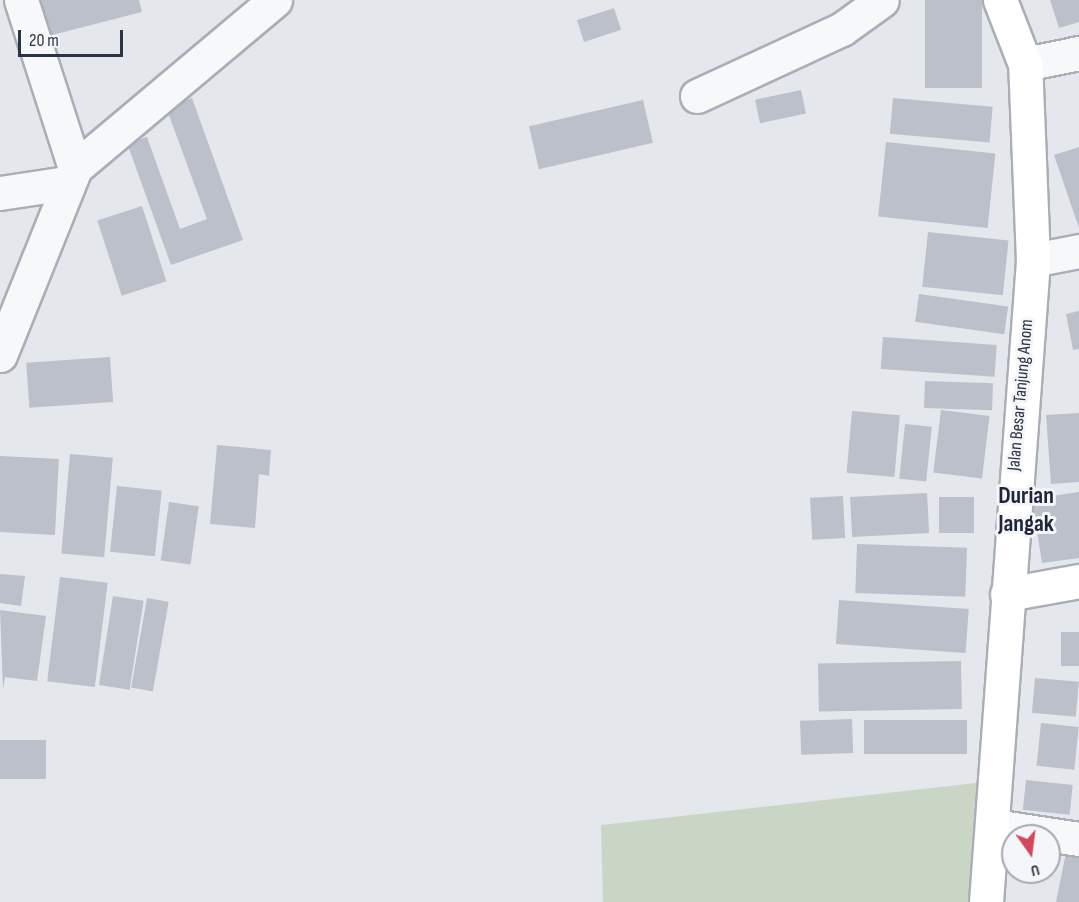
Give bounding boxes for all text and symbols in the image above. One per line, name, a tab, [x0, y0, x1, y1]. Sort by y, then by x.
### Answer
scale bar	[21, 18, 126, 56]
text: 20 m	[29, 30, 59, 51]
street label: Jalan Besar Tanjung Anom	[1004, 318, 1038, 472]
district label: Durian Jangak	[998, 482, 1054, 538]
north arrow	[1001, 824, 1061, 884]
text: U	[1029, 860, 1041, 880]

